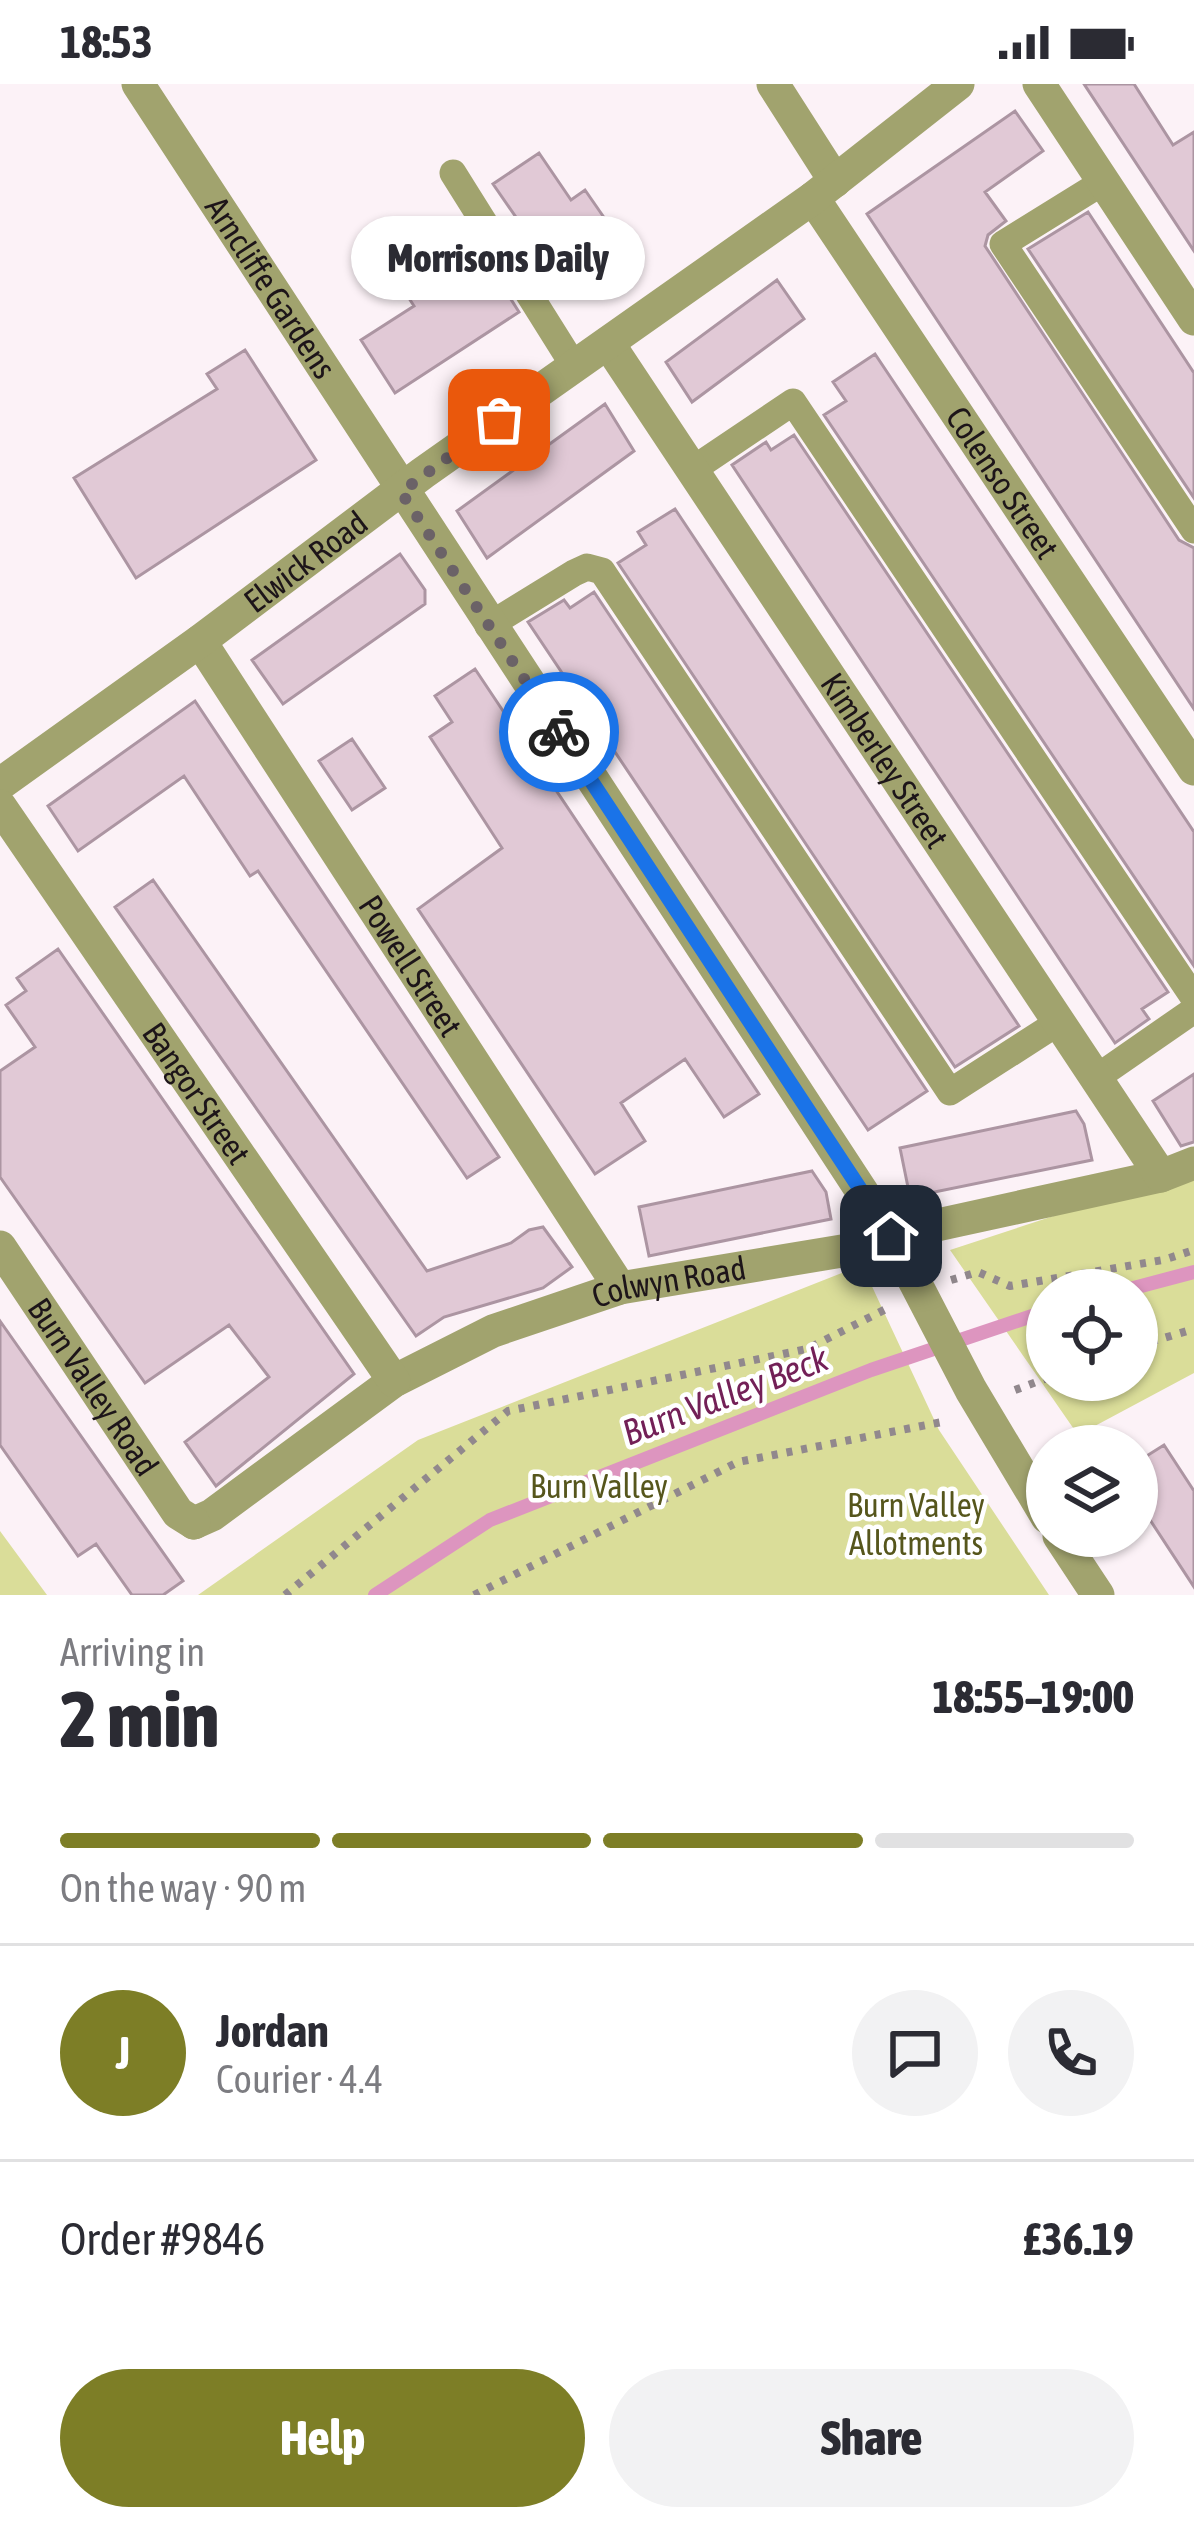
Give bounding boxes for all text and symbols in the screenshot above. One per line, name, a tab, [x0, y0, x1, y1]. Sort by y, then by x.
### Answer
text: 18:53	[60, 16, 153, 68]
street label: Arncliffe Gardens	[198, 190, 344, 385]
callout: Morrisons Daily	[352, 216, 646, 300]
text: Morrisons Daily	[387, 236, 609, 280]
pin	[448, 369, 550, 471]
icon: bag	[466, 387, 532, 453]
street label: Colenso Street	[939, 400, 1067, 565]
street label: Elwick Road	[237, 503, 375, 620]
street label: Kimberley Street	[814, 666, 957, 855]
courier	[499, 672, 619, 792]
icon: bike	[526, 699, 592, 765]
street label: Powell Street	[351, 888, 470, 1043]
street label: Bangor Street	[135, 1015, 258, 1171]
pin	[840, 1185, 942, 1287]
icon: home	[858, 1203, 924, 1269]
street label: Colwyn Road	[587, 1248, 749, 1315]
map controls	[1026, 1269, 1158, 1557]
button: locate	[1026, 1269, 1158, 1401]
street label: Burn Valley Road	[21, 1291, 166, 1483]
water label: Burn Valley Beck	[616, 1336, 835, 1453]
button: layers	[1026, 1425, 1158, 1557]
park label: Burn Valley	[530, 1467, 668, 1505]
park label: Burn Valley Allotments	[847, 1486, 985, 1562]
text: Arriving in	[60, 1630, 205, 1674]
text: 18:55–19:00	[932, 1671, 1134, 1723]
text: 2 min	[60, 1674, 219, 1764]
text: On the way · 90 m	[60, 1866, 306, 1910]
button: chat	[852, 1990, 978, 2116]
button: phone	[1008, 1990, 1134, 2116]
text: Jordan	[216, 2005, 329, 2057]
text: J	[116, 2027, 130, 2079]
text: Courier · 4.4	[216, 2057, 383, 2101]
text: Order #9846	[60, 2213, 265, 2265]
text: £36.19	[1022, 2213, 1134, 2265]
button: Help	[60, 2369, 585, 2507]
button: Share	[609, 2369, 1134, 2507]

